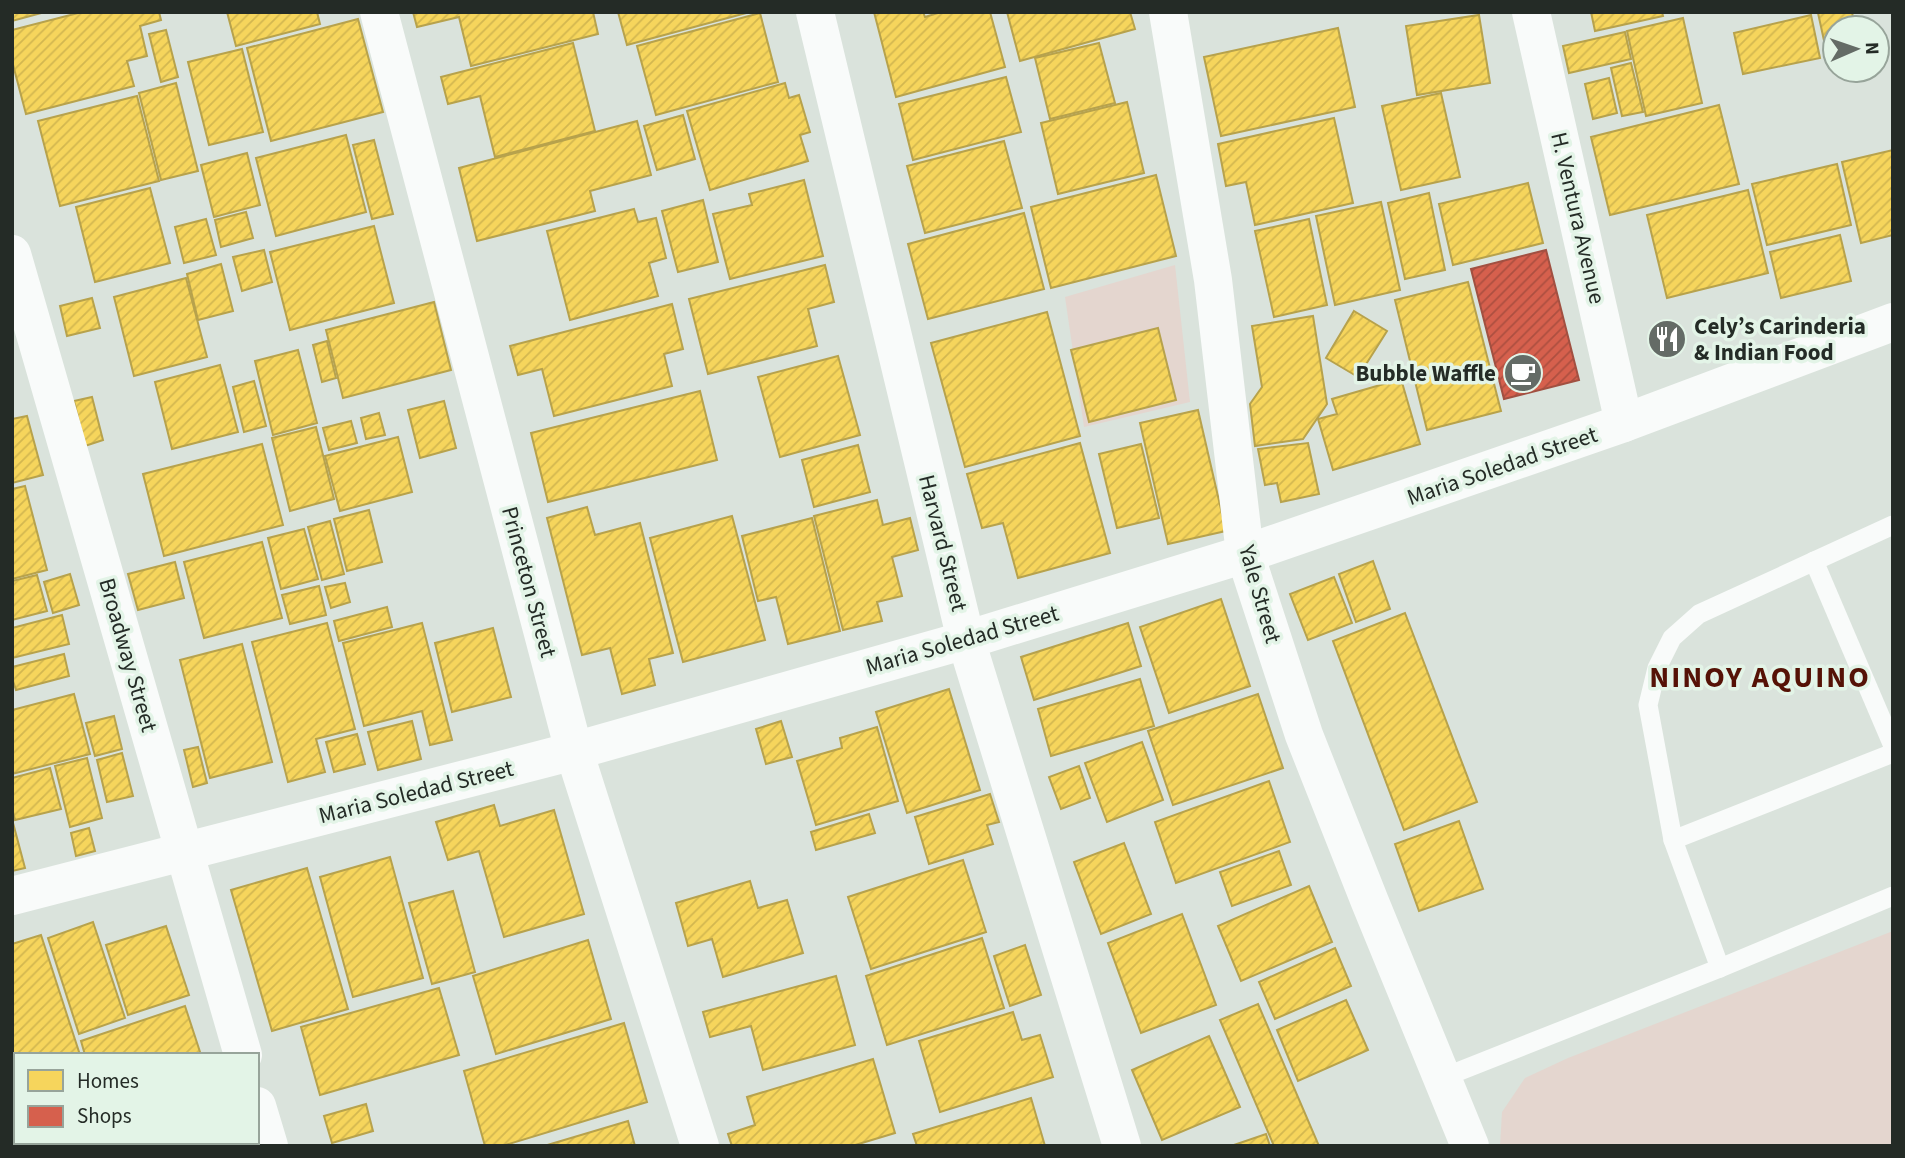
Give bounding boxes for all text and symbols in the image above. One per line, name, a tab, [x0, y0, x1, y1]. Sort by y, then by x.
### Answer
north arrow	[1821, 14, 1891, 84]
text: N	[1858, 42, 1885, 55]
street label: H. Ventura Avenue	[1542, 129, 1614, 307]
place label: Cely’s Carinderia & Indian Food	[1694, 310, 1866, 369]
restaurant icon: Cely’s Carinderia & Indian Food	[1646, 318, 1688, 360]
cafe icon: Bubble Waffle	[1502, 352, 1544, 394]
place label: Bubble Waffle	[1355, 357, 1496, 390]
street label: Maria Soledad Street	[1402, 418, 1602, 514]
street label: Harvard Street	[910, 471, 976, 615]
street label: Princeton Street	[493, 503, 565, 661]
street label: Yale Street	[1230, 540, 1290, 647]
street label: Broadway Street	[90, 574, 166, 736]
street label: Maria Soledad Street	[862, 597, 1063, 683]
district label: NINOY AQUINO	[1649, 656, 1871, 699]
street label: Maria Soledad Street	[315, 752, 517, 832]
legend	[14, 1053, 259, 1144]
text: Homes	[77, 1066, 139, 1096]
text: Shops	[77, 1101, 132, 1131]

